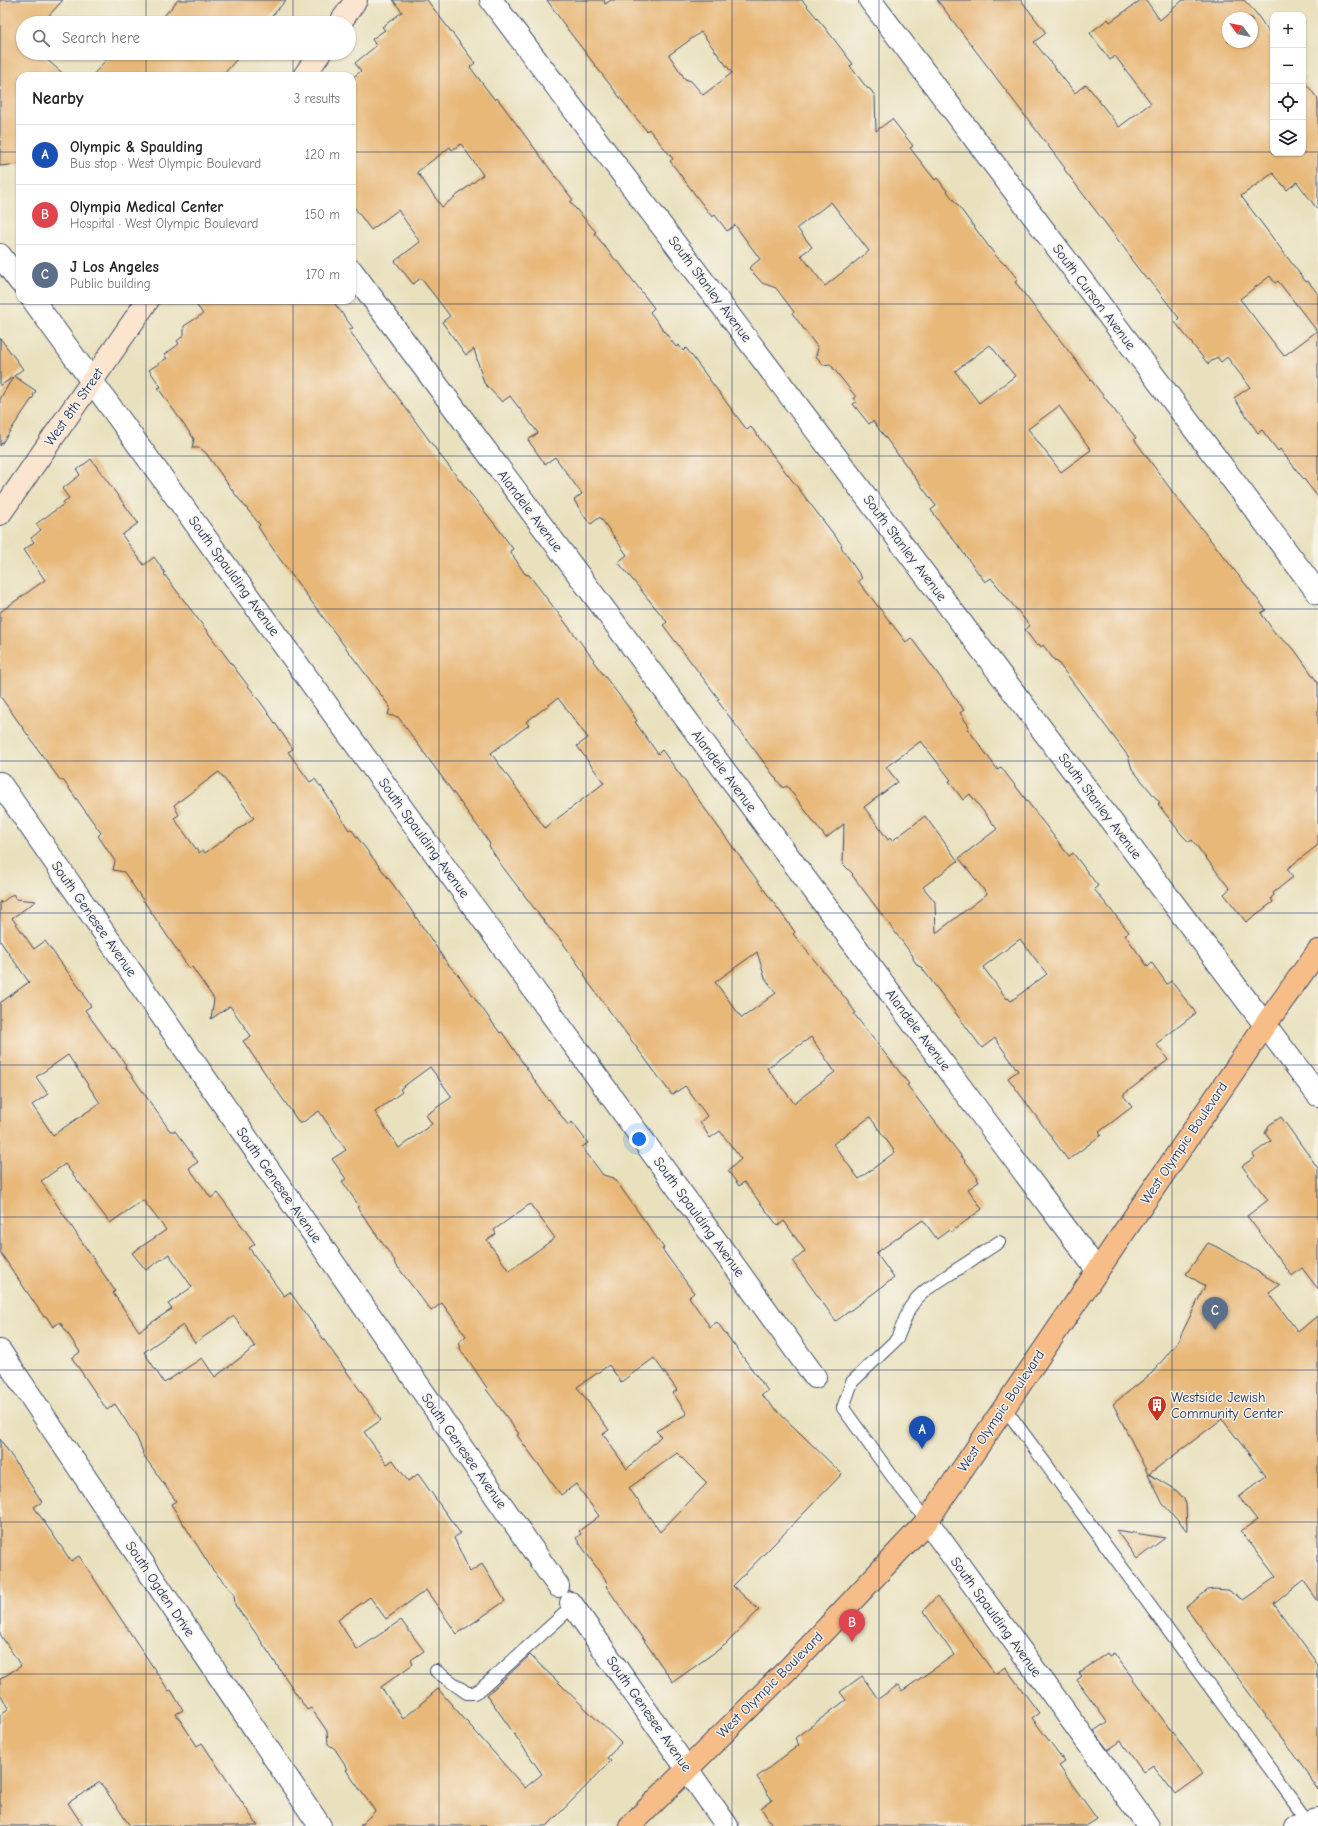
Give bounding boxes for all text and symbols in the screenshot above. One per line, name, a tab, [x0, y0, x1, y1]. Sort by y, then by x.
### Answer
north arrow	[1222, 12, 1258, 48]
map controls	[1270, 12, 1306, 156]
button: +	[1270, 12, 1306, 48]
search box	[16, 16, 356, 60]
icon: search	[30, 27, 52, 49]
text: Search here	[62, 29, 140, 47]
button: −	[1270, 48, 1306, 84]
button: locate	[1270, 84, 1306, 120]
text: Nearby	[32, 89, 83, 108]
text: 3 results	[294, 91, 340, 106]
button: layers	[1270, 120, 1306, 156]
text: Olympic & Spaulding	[70, 138, 203, 156]
text: A	[41, 147, 49, 162]
text: 120 m	[305, 147, 340, 162]
text: Bus stop · West Olympic Boulevard	[70, 156, 261, 171]
text: Olympia Medical Center	[70, 198, 223, 216]
text: B	[41, 207, 49, 222]
text: 150 m	[305, 207, 340, 222]
text: Hospital · West Olympic Boulevard	[70, 216, 258, 231]
street label: South Stanley Avenue	[665, 233, 755, 345]
street label: South Curson Avenue	[1049, 241, 1139, 353]
text: J Los Angeles	[70, 258, 159, 276]
text: C	[41, 267, 49, 282]
text: 170 m	[306, 267, 340, 282]
text: Public building	[70, 276, 151, 291]
street label: West 8th Street	[41, 364, 108, 449]
street label: Alandele Avenue	[494, 467, 566, 555]
street label: South Stanley Avenue	[860, 492, 950, 604]
street label: South Spaulding Avenue	[185, 513, 283, 639]
street label: Alandele Avenue	[688, 727, 760, 815]
street label: South Stanley Avenue	[1055, 750, 1145, 862]
street label: South Spaulding Avenue	[375, 775, 473, 901]
street label: South Genesee Avenue	[48, 858, 140, 980]
street label: Alandele Avenue	[882, 986, 954, 1074]
street label: West Olympic Boulevard	[1137, 1079, 1231, 1207]
street label: South Genesee Avenue	[233, 1124, 325, 1246]
your location	[629, 1129, 649, 1149]
street label: South Spaulding Avenue	[650, 1154, 748, 1280]
pin: C	[1202, 1297, 1228, 1330]
street label: West Olympic Boulevard	[954, 1347, 1048, 1475]
place label: Westside Jewish Community Center	[1171, 1389, 1283, 1422]
street label: South Genesee Avenue	[418, 1390, 510, 1512]
building icon: Westside Jewish Community Center	[1146, 1394, 1168, 1422]
pin: A	[909, 1416, 935, 1449]
street label: South Ogden Drive	[122, 1538, 198, 1640]
street label: South Spaulding Avenue	[947, 1554, 1045, 1680]
pin: B	[839, 1609, 865, 1642]
street label: West Olympic Boulevard	[713, 1628, 827, 1742]
street label: South Genesee Avenue	[603, 1653, 695, 1775]

